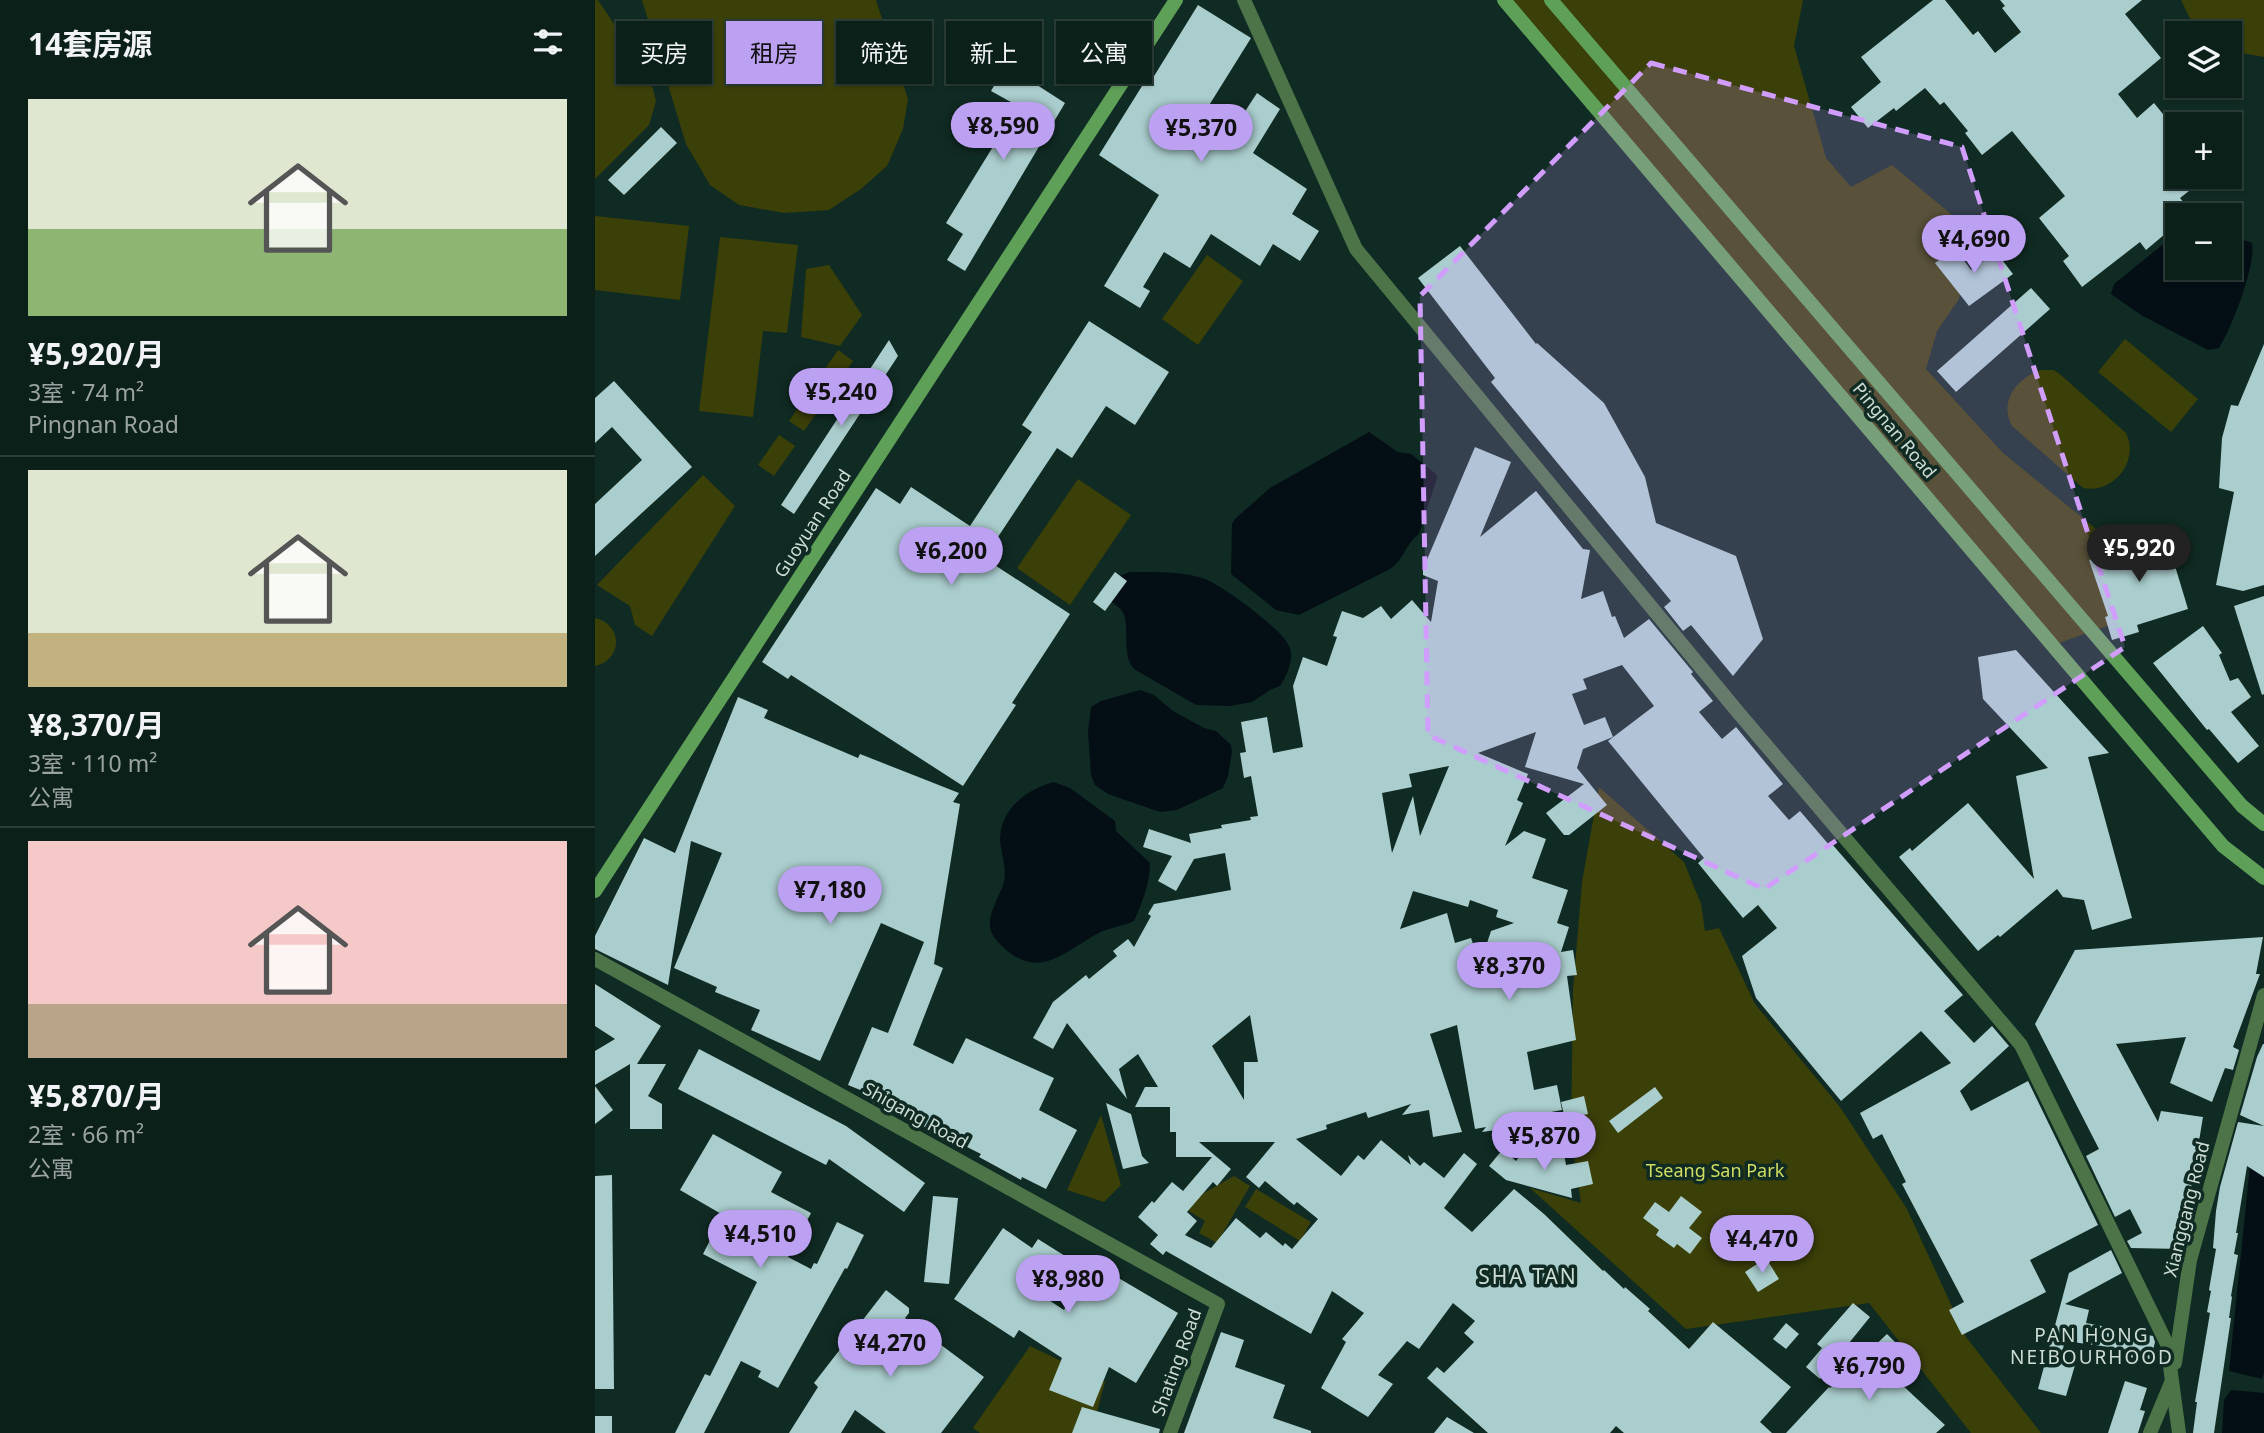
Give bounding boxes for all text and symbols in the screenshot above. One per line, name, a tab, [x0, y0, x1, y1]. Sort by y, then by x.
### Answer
chip: 买房	[616, 21, 712, 84]
chip: 租房	[726, 21, 822, 84]
chip: 筛选	[836, 21, 932, 84]
chip: 新上	[946, 21, 1042, 84]
chip: 公寓	[1056, 21, 1152, 84]
map controls	[2165, 21, 2242, 280]
button: layers	[2165, 21, 2242, 98]
text: 14套房源	[28, 23, 152, 64]
icon: filters	[529, 23, 567, 61]
pin: ¥8,590	[946, 102, 1060, 162]
pin: ¥5,370	[1144, 104, 1258, 164]
text: ¥8,590	[967, 109, 1039, 141]
text: ¥5,370	[1165, 111, 1237, 143]
button: +	[2165, 112, 2242, 189]
icon: home	[235, 145, 361, 271]
button: −	[2165, 203, 2242, 280]
pin: ¥4,690	[1917, 216, 2031, 275]
text: ¥4,690	[1938, 222, 2010, 254]
text: ¥5,920/月	[28, 333, 165, 374]
pin: ¥5,240	[784, 368, 898, 428]
text: ¥5,240	[805, 375, 877, 407]
text: 3室 · 74 m²	[28, 376, 144, 408]
street label: Pingnan Road	[1848, 377, 1942, 483]
text: Pingnan Road	[28, 408, 179, 440]
street label: Guoyuan Road	[768, 464, 856, 582]
icon: home	[235, 516, 361, 642]
pin: ¥5,920	[2082, 524, 2196, 584]
pin: ¥6,200	[894, 528, 1008, 587]
text: ¥5,920	[2103, 531, 2175, 563]
text: ¥6,200	[915, 534, 987, 566]
text: ¥8,370/月	[28, 704, 165, 745]
text: 3室 · 110 m²	[28, 747, 157, 779]
text: 公寓	[28, 781, 74, 813]
pin: ¥7,180	[773, 866, 887, 926]
text: ¥7,180	[794, 873, 866, 905]
icon: home	[235, 887, 361, 1013]
pin: ¥8,370	[1452, 942, 1566, 1002]
text: ¥8,370	[1473, 949, 1545, 981]
text: ¥5,870/月	[28, 1075, 165, 1116]
street label: Shigang Road	[859, 1076, 973, 1154]
pin: ¥5,870	[1487, 1112, 1601, 1172]
text: 2室 · 66 m²	[28, 1118, 144, 1150]
text: ¥5,870	[1508, 1119, 1580, 1151]
street label: Xianggang Road	[2158, 1139, 2214, 1279]
text: 公寓	[28, 1152, 74, 1184]
park label: Tseang San Park	[1646, 1158, 1785, 1182]
pin: ¥4,510	[703, 1210, 817, 1270]
pin: ¥4,470	[1705, 1216, 1819, 1275]
text: ¥4,510	[724, 1217, 796, 1249]
text: ¥4,470	[1726, 1222, 1798, 1254]
pin: ¥8,980	[1011, 1256, 1125, 1315]
text: ¥8,980	[1032, 1262, 1104, 1294]
district label: SHA TAN	[1478, 1262, 1578, 1290]
street label: Shating Road	[1146, 1305, 1206, 1419]
pin: ¥4,270	[833, 1320, 947, 1379]
district label: PAN HONG NEIBOURHOOD	[2010, 1322, 2174, 1370]
text: ¥4,270	[854, 1326, 926, 1358]
pin: ¥6,790	[1812, 1342, 1926, 1402]
text: ¥6,790	[1833, 1349, 1905, 1381]

